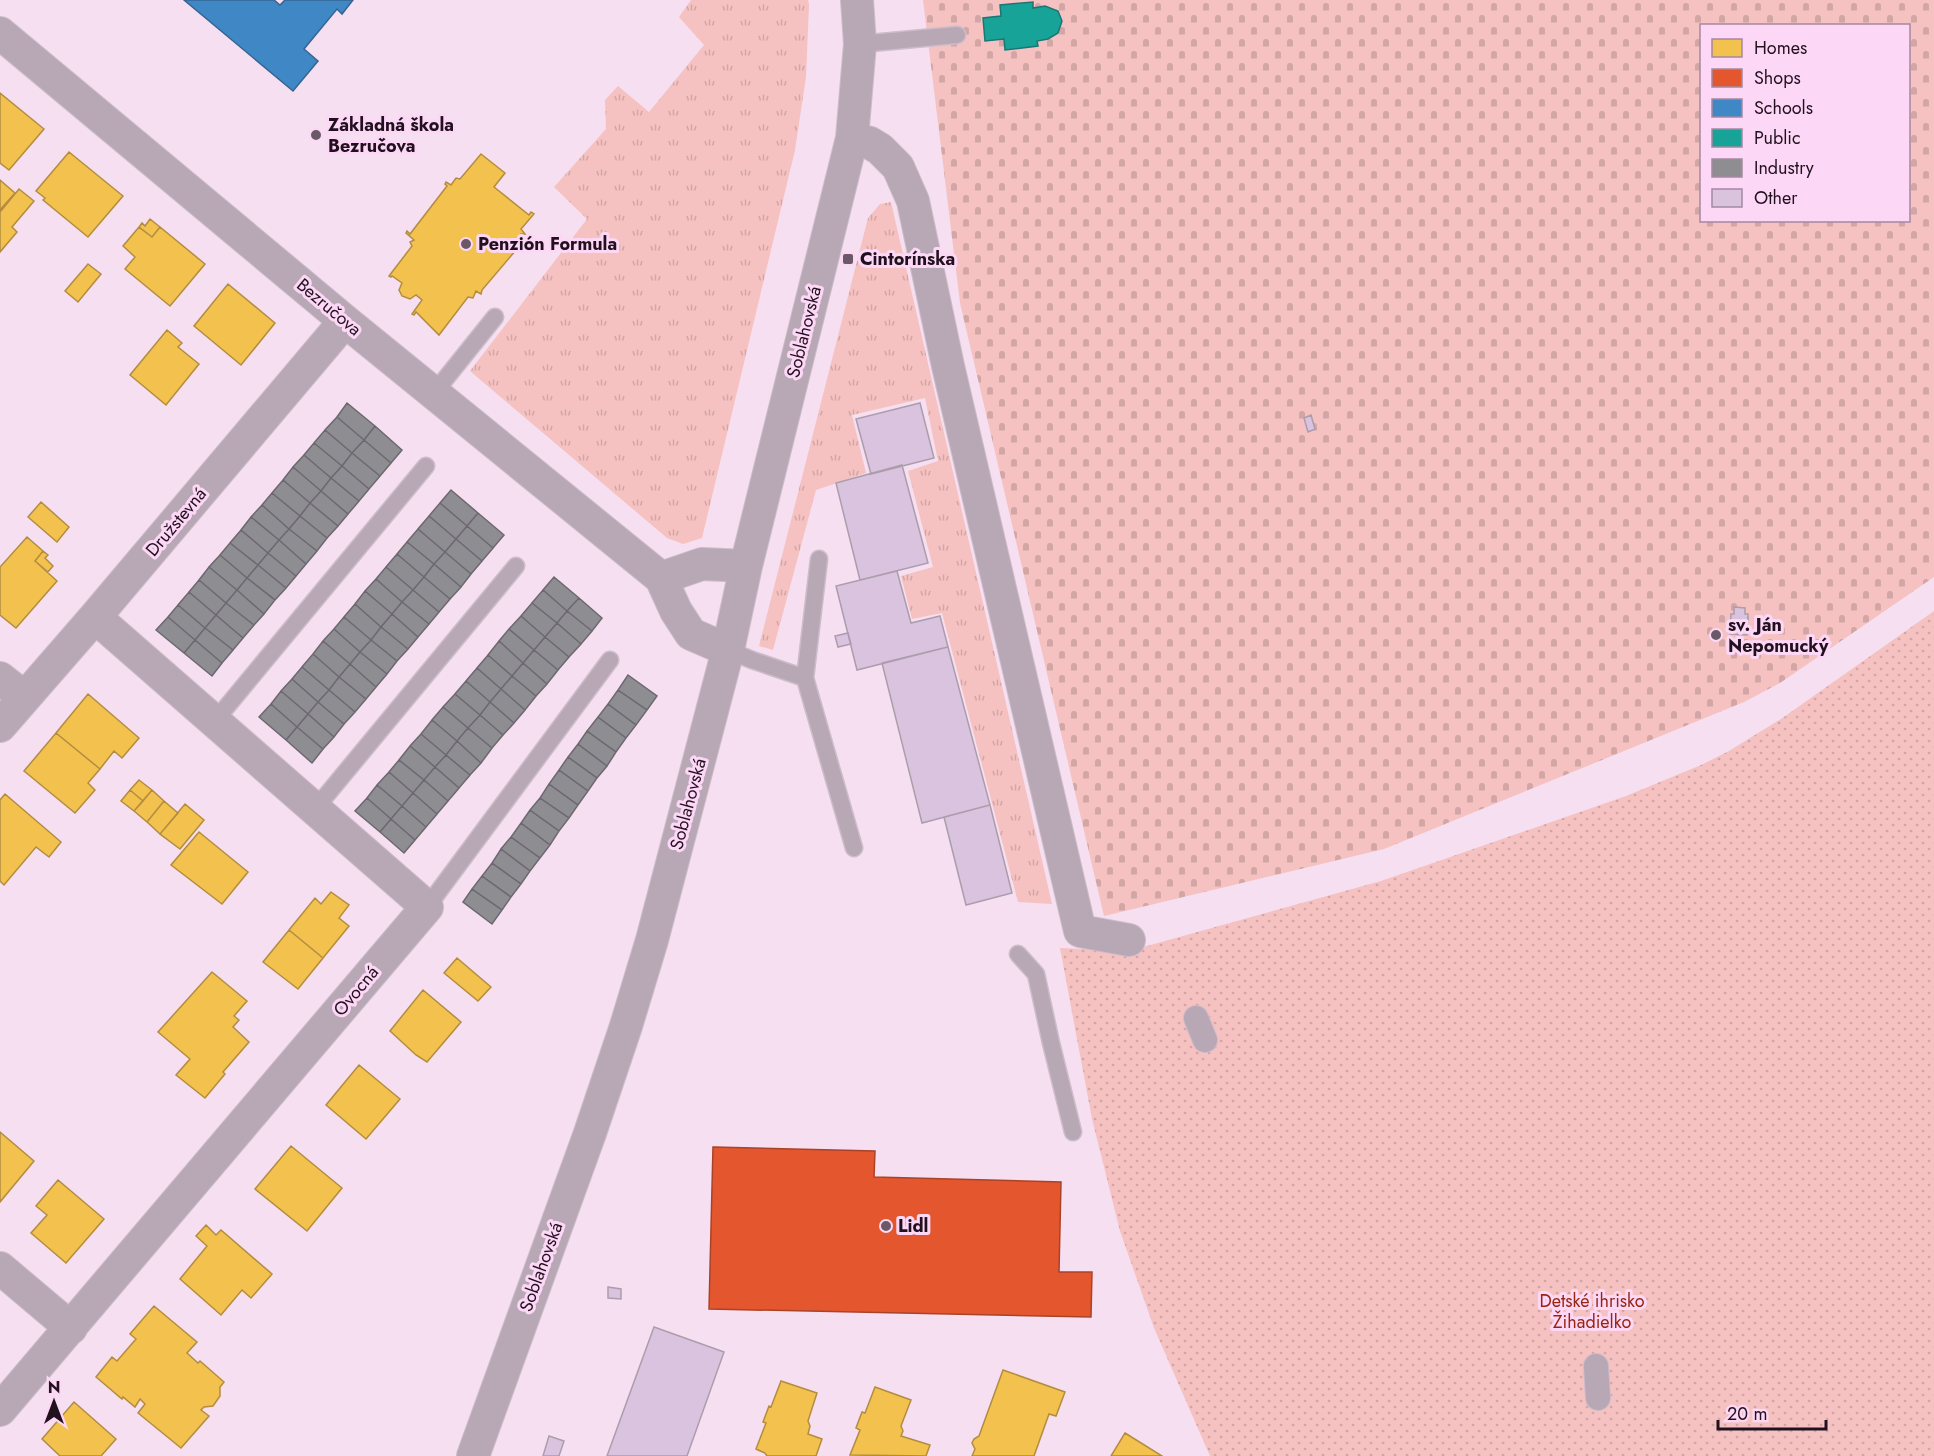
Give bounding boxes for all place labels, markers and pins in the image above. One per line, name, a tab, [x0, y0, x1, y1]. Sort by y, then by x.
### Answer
place label: Základná škola Bezručova	[328, 112, 454, 159]
marker: Základná škola Bezručova	[309, 128, 323, 142]
place label: Penzión Formula	[478, 231, 617, 257]
marker: Penzión Formula	[459, 237, 473, 251]
place label: Cintorínska	[860, 246, 955, 272]
marker: Cintorínska	[841, 252, 855, 266]
place label: sv. Ján Nepomucký	[1728, 612, 1829, 659]
marker: sv. Ján Nepomucký	[1709, 628, 1723, 642]
place label: Lidl	[898, 1213, 928, 1239]
marker: Lidl	[879, 1219, 893, 1233]

